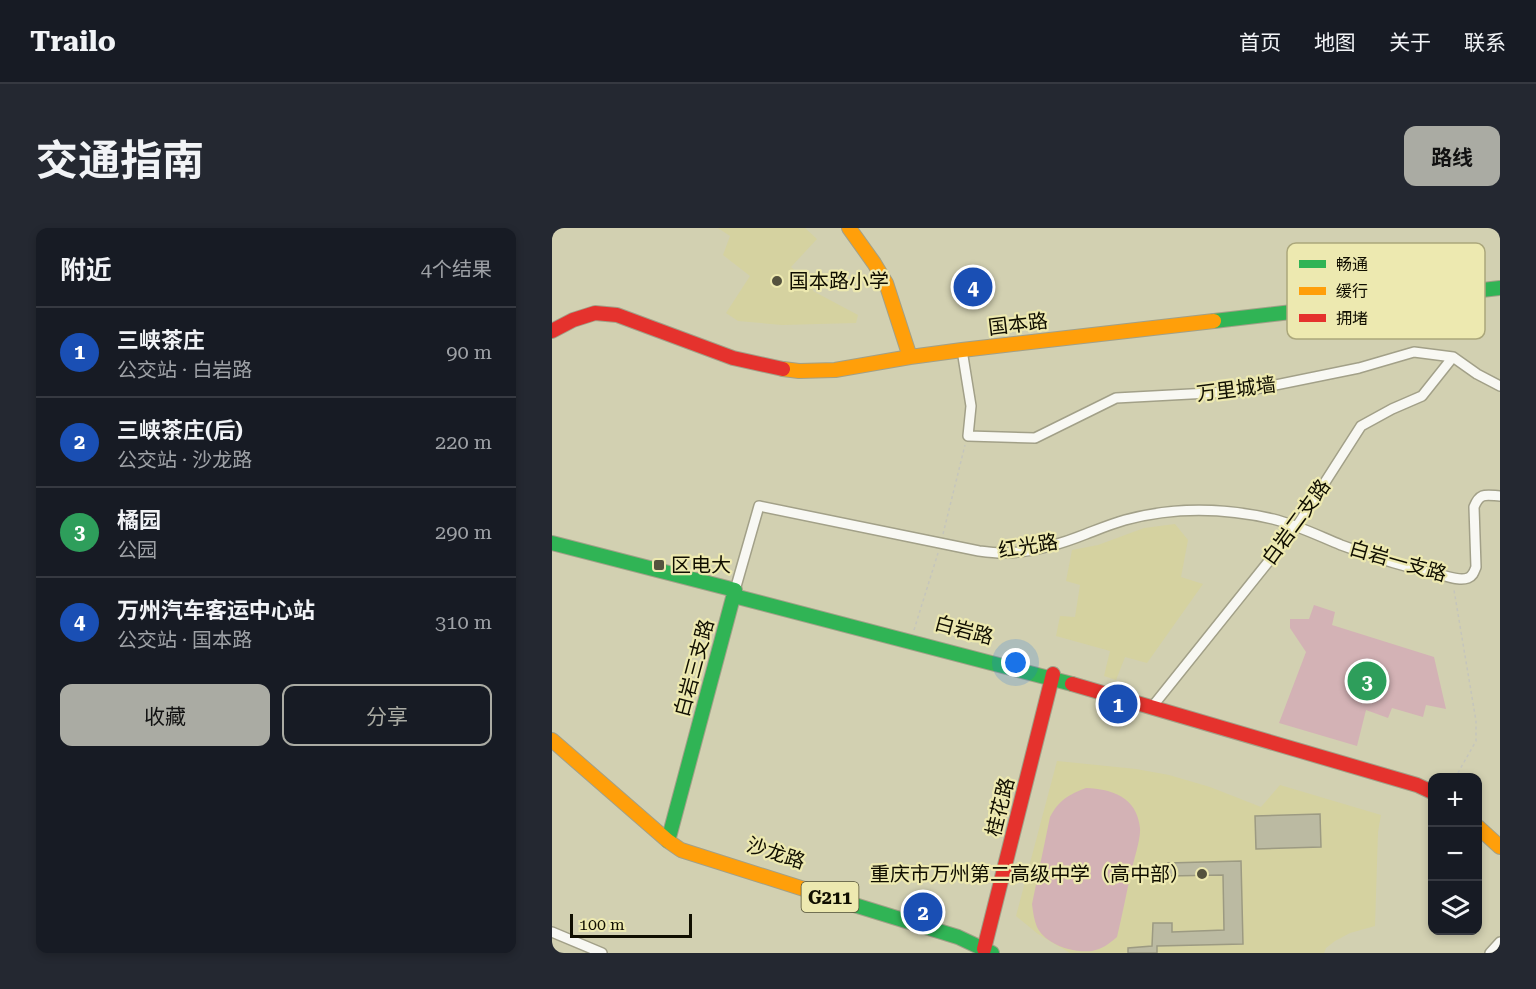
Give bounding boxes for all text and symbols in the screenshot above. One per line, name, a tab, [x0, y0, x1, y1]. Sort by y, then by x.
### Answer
text: Trailo	[30, 25, 116, 58]
text: 首页	[1239, 31, 1281, 55]
text: 地图	[1314, 31, 1356, 55]
text: 关于	[1389, 31, 1431, 55]
text: 联系	[1464, 31, 1506, 55]
button: 路线	[1404, 126, 1500, 186]
text: 交通指南	[36, 136, 204, 185]
legend	[1287, 243, 1485, 339]
text: 附近	[60, 255, 112, 285]
text: 畅通	[1336, 255, 1368, 274]
text: 4个结果	[421, 257, 492, 281]
pin: 4	[954, 264, 992, 310]
place label: 国本路小学	[789, 269, 889, 293]
marker: 国本路小学	[770, 274, 784, 288]
text: 缓行	[1336, 282, 1368, 301]
street label: 国本路	[987, 308, 1049, 340]
text: 拥堵	[1336, 309, 1368, 328]
text: 三峡茶庄	[117, 328, 205, 353]
text: 1	[74, 340, 85, 364]
text: 90 m	[446, 340, 492, 364]
text: 公交站 · 白岩路	[117, 358, 252, 382]
street label: 万里城墙	[1195, 372, 1277, 406]
text: 三峡茶庄(后)	[117, 418, 243, 443]
text: 2	[74, 430, 85, 454]
text: 220 m	[435, 430, 492, 454]
text: 公交站 · 沙龙路	[117, 448, 252, 472]
street label: 白岩二支路	[1257, 474, 1335, 570]
text: 橘园	[117, 508, 161, 533]
text: 3	[74, 520, 85, 544]
text: 290 m	[435, 520, 492, 544]
street label: 红光路	[996, 529, 1060, 563]
street label: 白岩一支路	[1347, 536, 1449, 586]
text: 公园	[117, 538, 157, 562]
place label: 区电大	[671, 553, 731, 577]
marker: 区电大	[652, 558, 666, 572]
text: 万州汽车客运中心站	[117, 598, 315, 623]
text: 4	[74, 610, 85, 634]
text: 310 m	[435, 610, 492, 634]
street label: 白岩路	[932, 611, 996, 649]
street label: 白岩三支路	[669, 617, 719, 719]
text: 公交站 · 国本路	[117, 628, 252, 652]
your location	[1001, 648, 1030, 677]
pin: 3	[1348, 658, 1386, 704]
pin: 1	[1098, 682, 1138, 726]
button: 收藏	[60, 684, 270, 746]
button: 分享	[282, 684, 492, 746]
map controls	[1428, 773, 1482, 935]
button: +	[1428, 773, 1482, 827]
street label: 桂花路	[981, 775, 1019, 839]
button: −	[1428, 827, 1482, 881]
street label: 沙龙路	[744, 832, 808, 874]
place label: 重庆市万州第二高级中学（高中部）	[870, 862, 1190, 886]
marker: 重庆市万州第二高级中学（高中部）	[1195, 867, 1209, 881]
button: layers	[1428, 881, 1482, 935]
road number: G211	[802, 882, 858, 912]
pin: 2	[904, 890, 943, 934]
scale bar	[570, 911, 692, 938]
text: 100 m	[579, 915, 625, 934]

